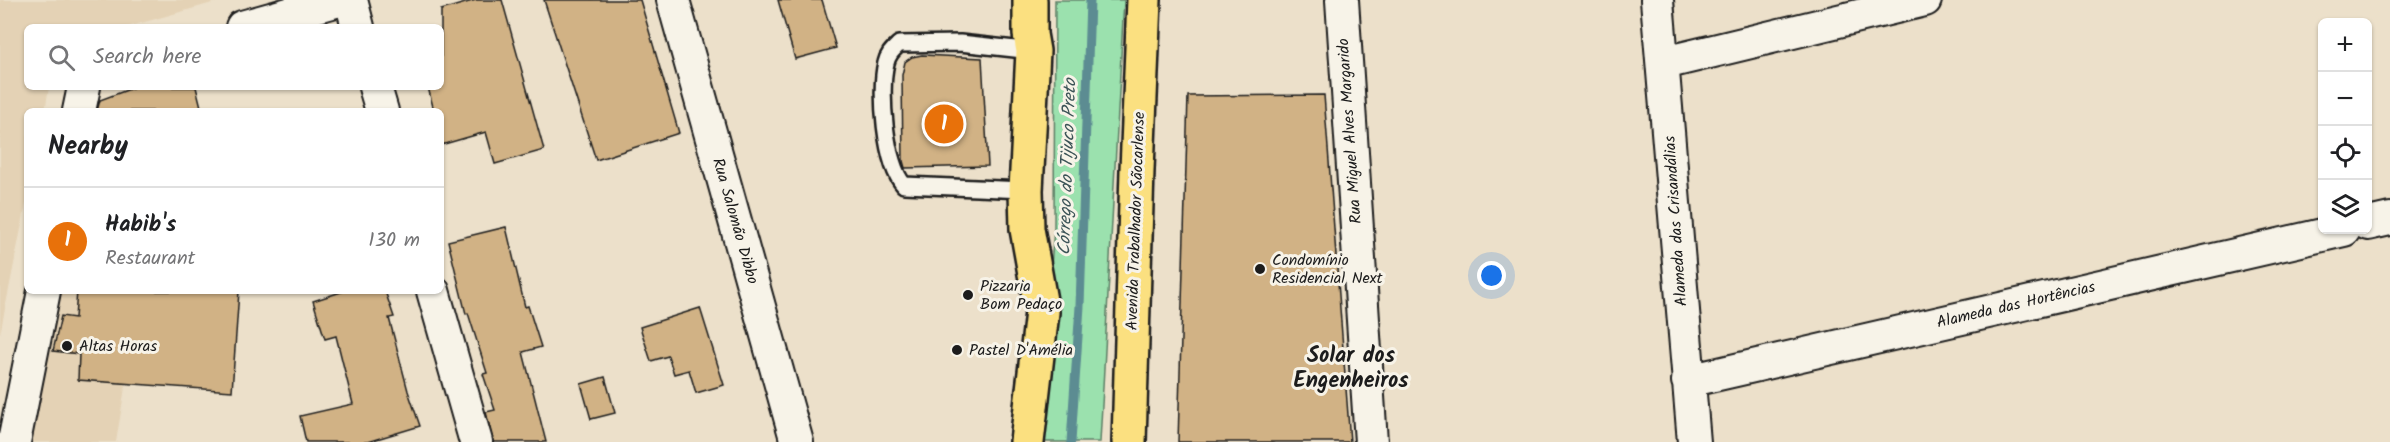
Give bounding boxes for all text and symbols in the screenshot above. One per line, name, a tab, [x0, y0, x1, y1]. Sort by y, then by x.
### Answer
map controls	[2318, 18, 2372, 234]
button: +	[2318, 18, 2372, 72]
search box	[24, 24, 444, 90]
street label: Rua Miguel Alves Margarido	[1331, 37, 1369, 225]
text: Search here	[93, 40, 201, 75]
icon: search	[45, 41, 78, 74]
button: −	[2318, 72, 2372, 126]
water label: Córrego do Tijuco Preto	[1050, 76, 1086, 256]
pin: 1	[924, 102, 964, 146]
street label: Avenida Trabalhador Sãocarlense	[1120, 111, 1152, 331]
text: Nearby	[48, 126, 128, 168]
button: locate	[2318, 126, 2372, 180]
street label: Alameda das Crisandálias	[1658, 135, 1694, 307]
street label: Rua Salomão Dibbo	[705, 155, 765, 287]
button: layers	[2318, 180, 2372, 234]
text: Habib's	[105, 208, 176, 243]
text: 1	[64, 225, 71, 257]
text: 130 m	[368, 225, 420, 257]
text: Restaurant	[105, 243, 195, 275]
place label: Condomínio Residencial Next	[1272, 248, 1384, 291]
your location	[1477, 261, 1506, 290]
marker: Condomínio Residencial Next	[1253, 262, 1267, 276]
place label: Pizzaria Bom Pedaço	[980, 274, 1062, 317]
street label: Alameda das Hortências	[1934, 275, 2098, 335]
marker: Pizzaria Bom Pedaço	[961, 288, 975, 302]
place label: Altas Horas	[79, 334, 157, 359]
place label: Pastel D'Amélia	[969, 338, 1073, 363]
marker: Altas Horas	[60, 339, 74, 353]
district label: Solar dos Engenheiros	[1294, 339, 1409, 399]
marker: Pastel D'Amélia	[950, 343, 964, 357]

